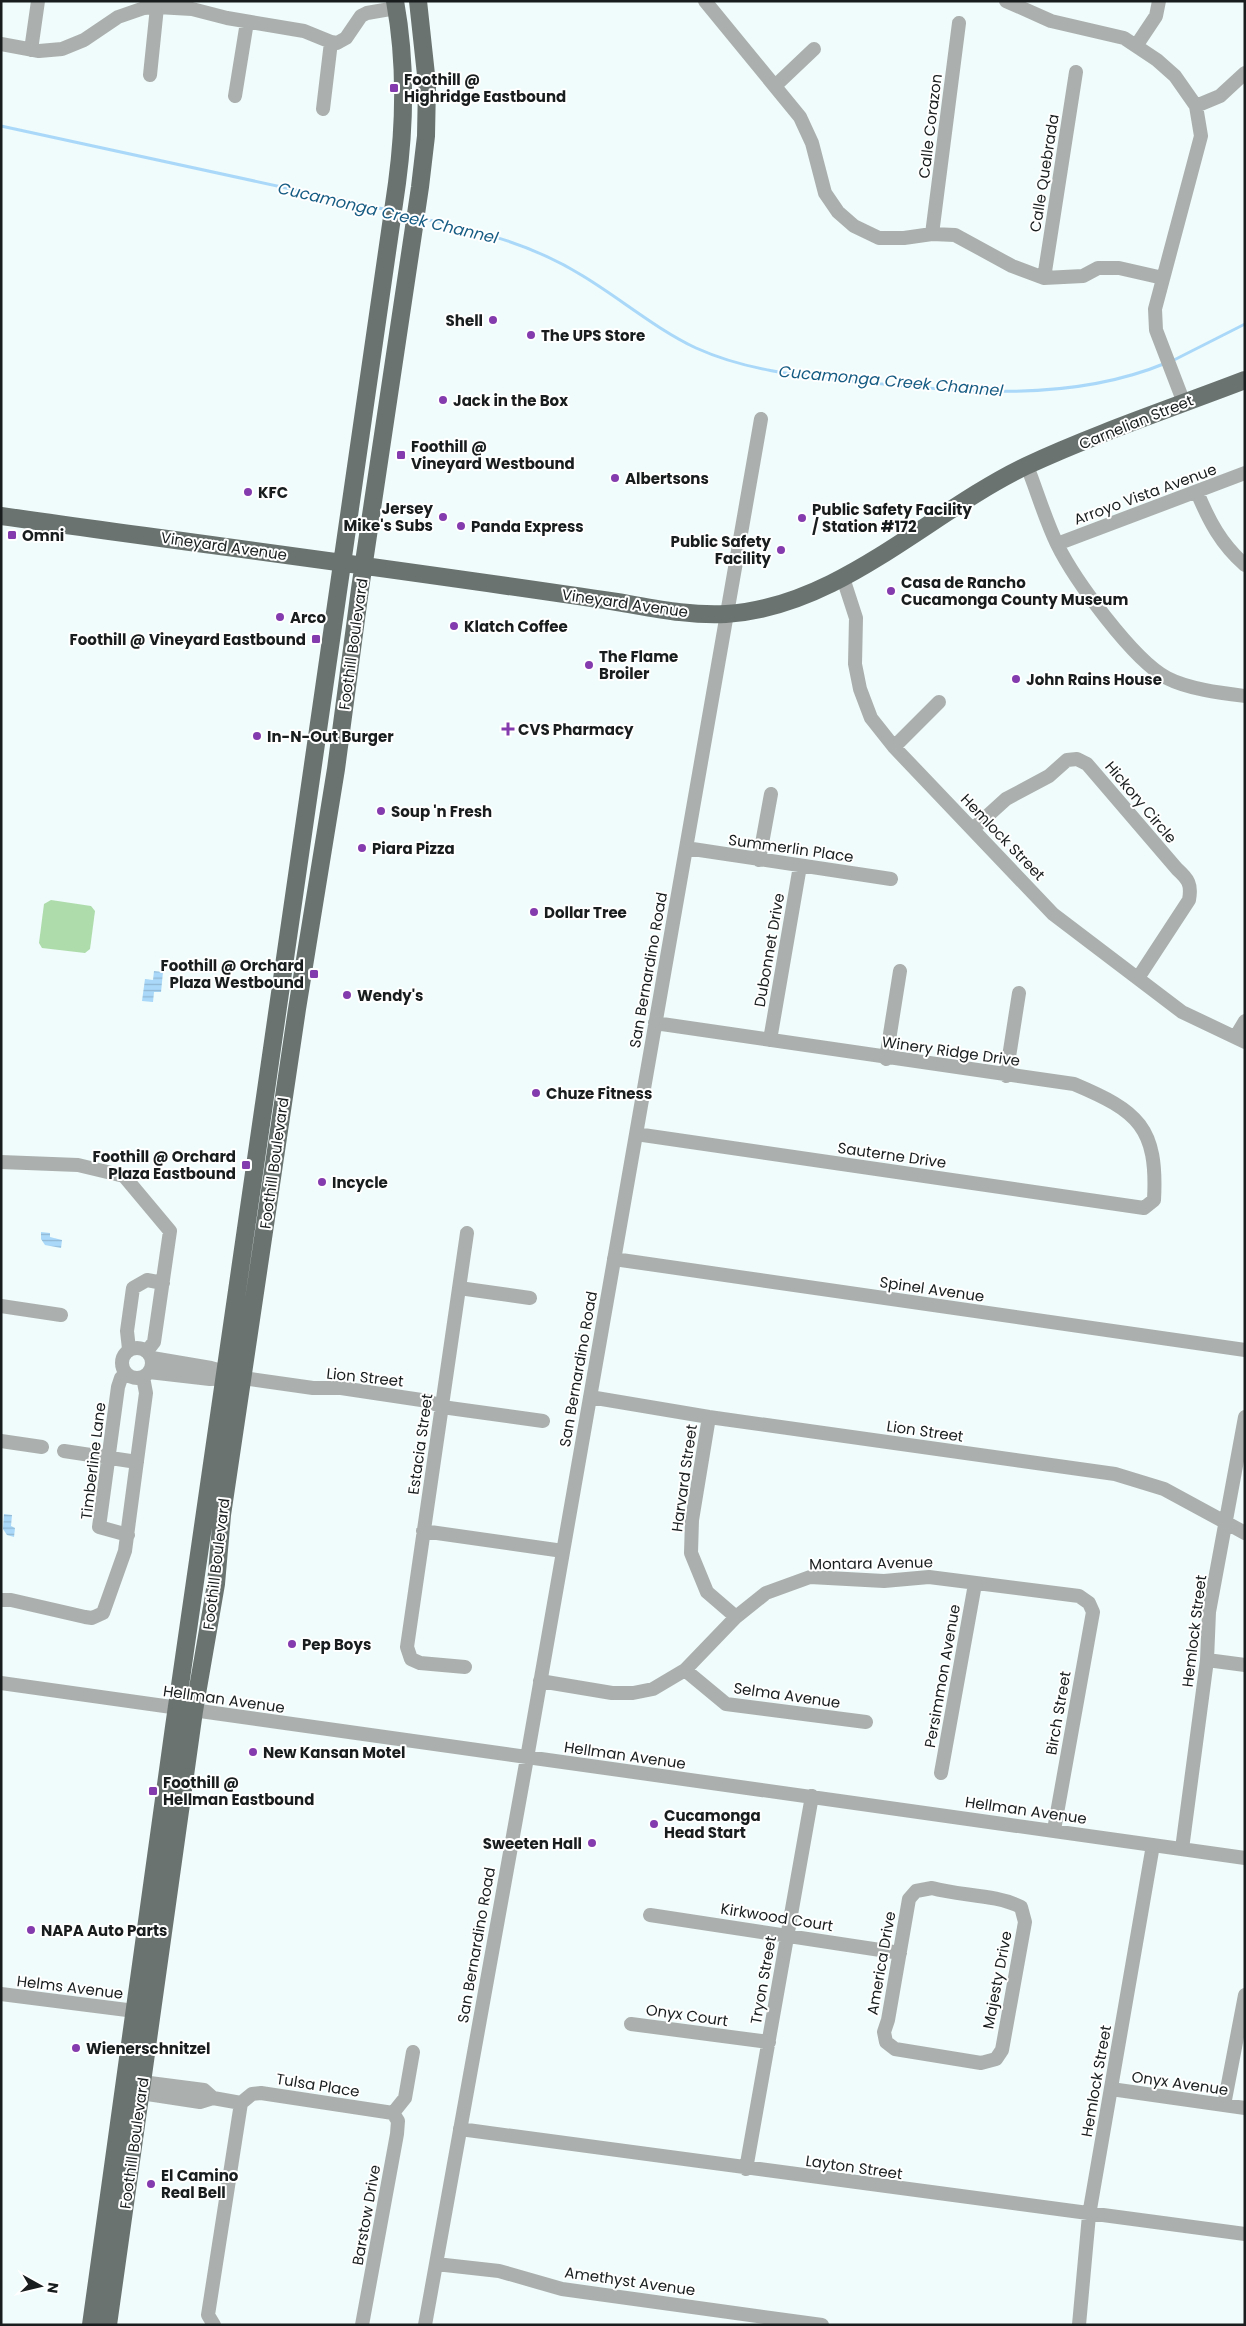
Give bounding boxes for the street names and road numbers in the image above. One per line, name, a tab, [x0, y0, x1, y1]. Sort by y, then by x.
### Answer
street label: Calle Corazon	[913, 72, 947, 180]
street label: Calle Quebrada	[1024, 112, 1064, 234]
street label: Carnelian Street	[1076, 390, 1196, 454]
street label: Arroyo Vista Avenue	[1071, 458, 1219, 530]
street label: Vineyard Avenue	[159, 527, 289, 565]
street label: Foothill Boulevard	[333, 577, 373, 711]
street label: Vineyard Avenue	[560, 584, 690, 622]
street label: Hickory Circle	[1100, 756, 1182, 848]
street label: Hemlock Street	[956, 789, 1050, 885]
street label: Summerlin Place	[727, 829, 855, 867]
street label: San Bernardino Road	[624, 890, 672, 1050]
street label: Dubonnet Drive	[749, 891, 789, 1009]
street label: Winery Ridge Drive	[881, 1031, 1021, 1071]
street label: Foothill Boulevard	[254, 1096, 294, 1230]
street label: Sauterne Drive	[836, 1137, 948, 1173]
street label: Spinel Avenue	[878, 1271, 986, 1307]
street label: San Bernardino Road	[554, 1289, 602, 1449]
street label: Lion Street	[325, 1363, 405, 1391]
street label: Estacia Street	[403, 1392, 437, 1496]
street label: Timberline Lane	[75, 1401, 111, 1521]
street label: Lion Street	[885, 1415, 965, 1447]
street label: Harvard Street	[666, 1423, 702, 1533]
street label: Foothill Boulevard	[197, 1497, 235, 1631]
street label: Montara Avenue	[809, 1551, 933, 1575]
street label: Hemlock Street	[1177, 1574, 1211, 1688]
street label: Persimmon Avenue	[919, 1603, 965, 1749]
street label: Birch Street	[1040, 1669, 1076, 1757]
street label: Selma Avenue	[732, 1677, 842, 1713]
street label: Hellman Avenue	[162, 1680, 286, 1718]
street label: Hellman Avenue	[563, 1736, 687, 1774]
street label: Hellman Avenue	[964, 1791, 1088, 1829]
street label: San Bernardino Road	[452, 1865, 500, 2025]
street label: Kirkwood Court	[719, 1898, 835, 1936]
street label: America Drive	[862, 1909, 900, 2017]
street label: Majesty Drive	[977, 1929, 1017, 2031]
street label: Tryon Street	[745, 1934, 781, 2026]
street label: Helms Avenue	[16, 1970, 124, 2004]
street label: Onyx Court	[645, 1999, 729, 2031]
street label: Hemlock Street	[1076, 2023, 1116, 2139]
street label: Onyx Avenue	[1130, 2066, 1230, 2100]
street label: Tulsa Place	[275, 2068, 361, 2102]
street label: Foothill Boulevard	[114, 2076, 154, 2210]
street label: Layton Street	[804, 2150, 904, 2184]
street label: Barstow Drive	[347, 2163, 385, 2267]
street label: Amethyst Avenue	[563, 2261, 697, 2301]

